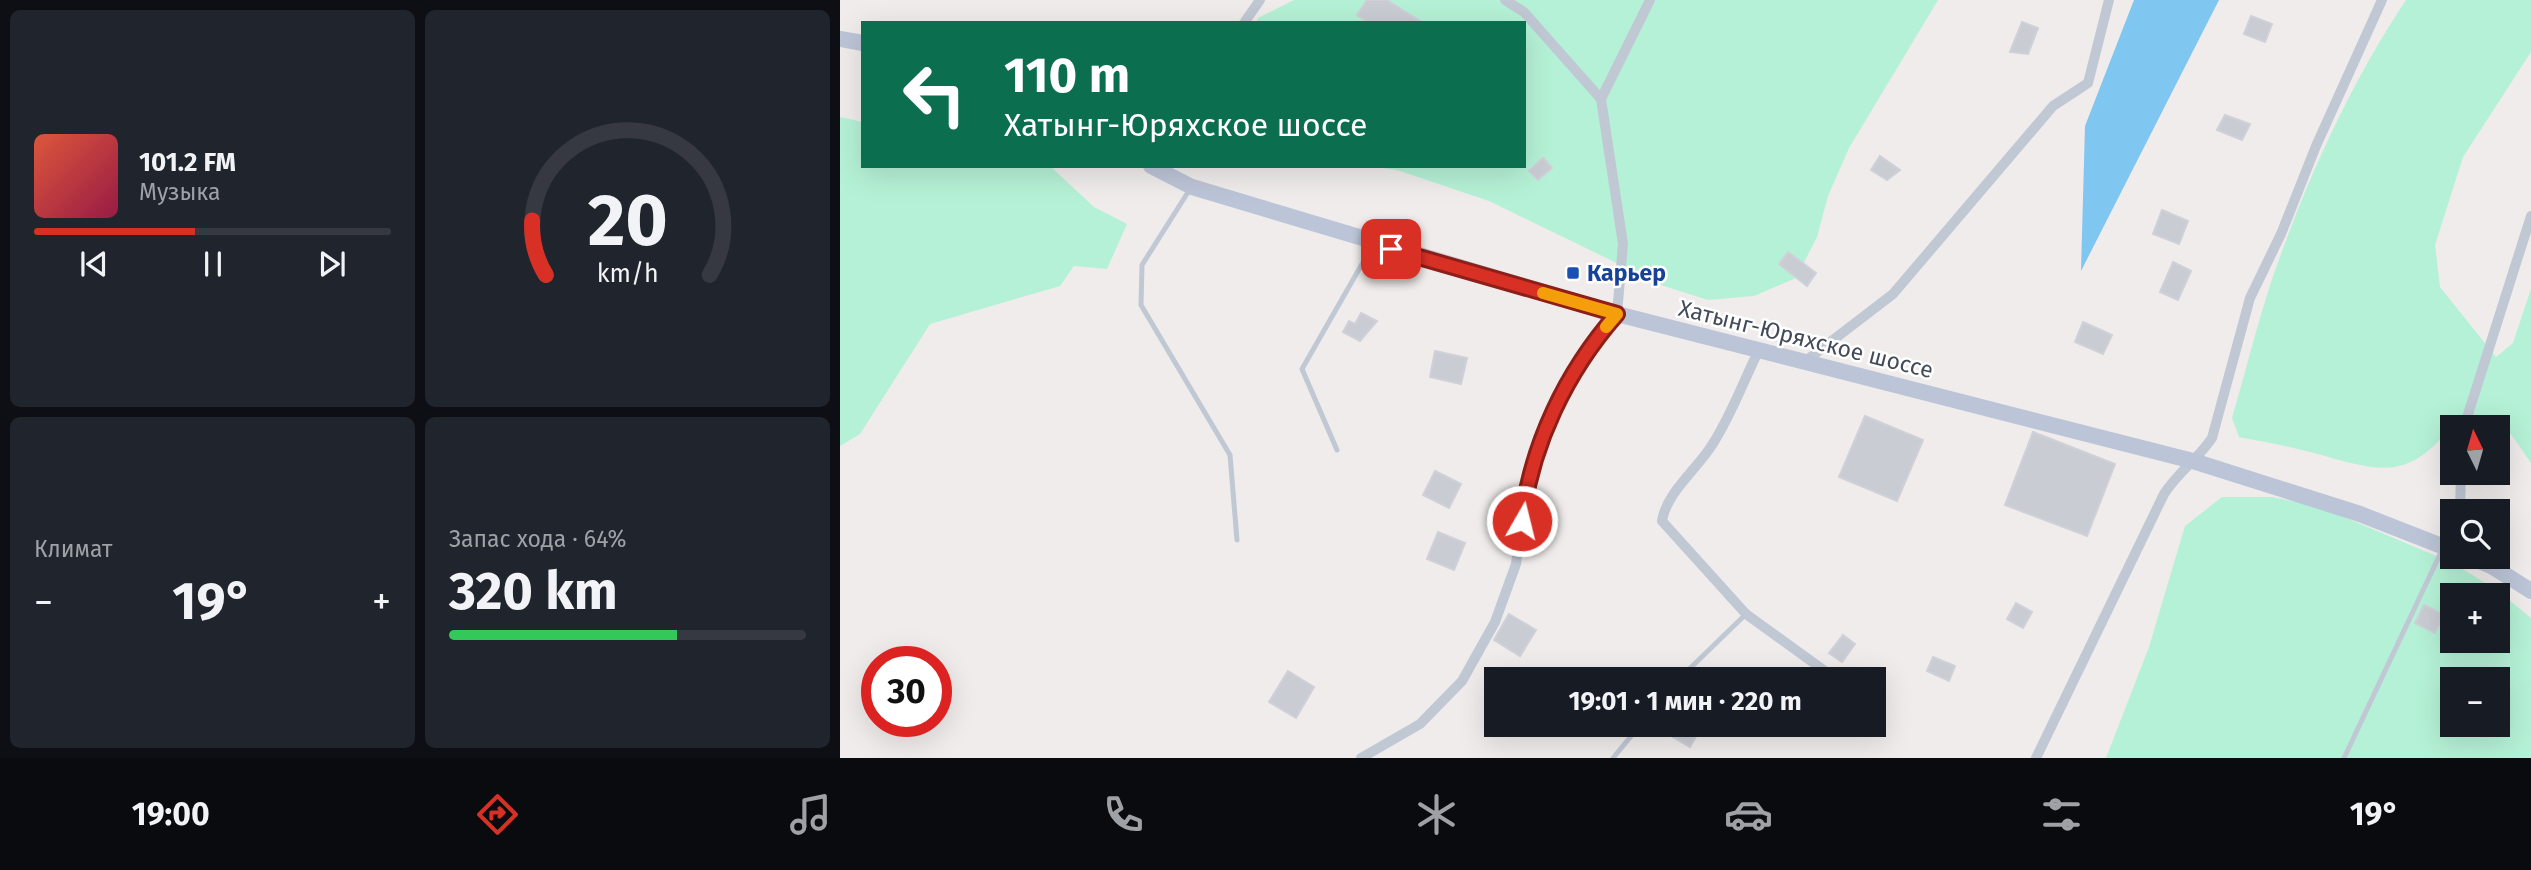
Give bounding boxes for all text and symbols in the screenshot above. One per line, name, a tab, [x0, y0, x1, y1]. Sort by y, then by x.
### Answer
text: 110 m	[1004, 46, 1130, 105]
icon: left	[889, 49, 980, 140]
text: Хатынг-Юряхское шоссе	[1004, 106, 1368, 144]
text: 101.2 FM	[139, 147, 236, 178]
text: 20	[587, 177, 668, 264]
text: Музыка	[139, 178, 220, 206]
pin	[1361, 219, 1421, 279]
icon: arrive	[1372, 230, 1410, 268]
icon: previous	[75, 245, 113, 283]
icon: pause	[194, 245, 232, 283]
icon: next	[313, 245, 351, 283]
text: km/h	[597, 259, 658, 289]
place label: Карьер	[1587, 259, 1666, 287]
marker: Карьер	[1565, 265, 1581, 281]
street label: Хатынг-Юряхское шоссе	[1676, 294, 1936, 384]
north arrow	[2440, 415, 2510, 485]
map controls	[2440, 415, 2510, 737]
position arrow	[1485, 484, 1559, 558]
button: search	[2440, 499, 2510, 569]
text: Запас хода · 64%	[449, 525, 626, 553]
text: Климат	[34, 535, 112, 563]
text: 320 km	[449, 560, 618, 623]
text: 19°	[172, 570, 253, 633]
text: −	[34, 579, 53, 625]
text: +	[372, 579, 391, 625]
button: +	[2440, 583, 2510, 653]
speed limit sign: 30	[861, 646, 952, 737]
button: −	[2440, 667, 2510, 737]
text: 19:01 · 1 мин · 220 m	[1568, 686, 1802, 717]
icon: directions	[473, 790, 522, 839]
icon: music	[786, 790, 835, 839]
icon: phone	[1099, 790, 1148, 839]
icon: climate	[1412, 790, 1461, 839]
icon: car	[1724, 790, 1773, 839]
icon: filters	[2037, 790, 2086, 839]
text: 19:00	[132, 795, 210, 833]
text: 19°	[2350, 795, 2399, 833]

